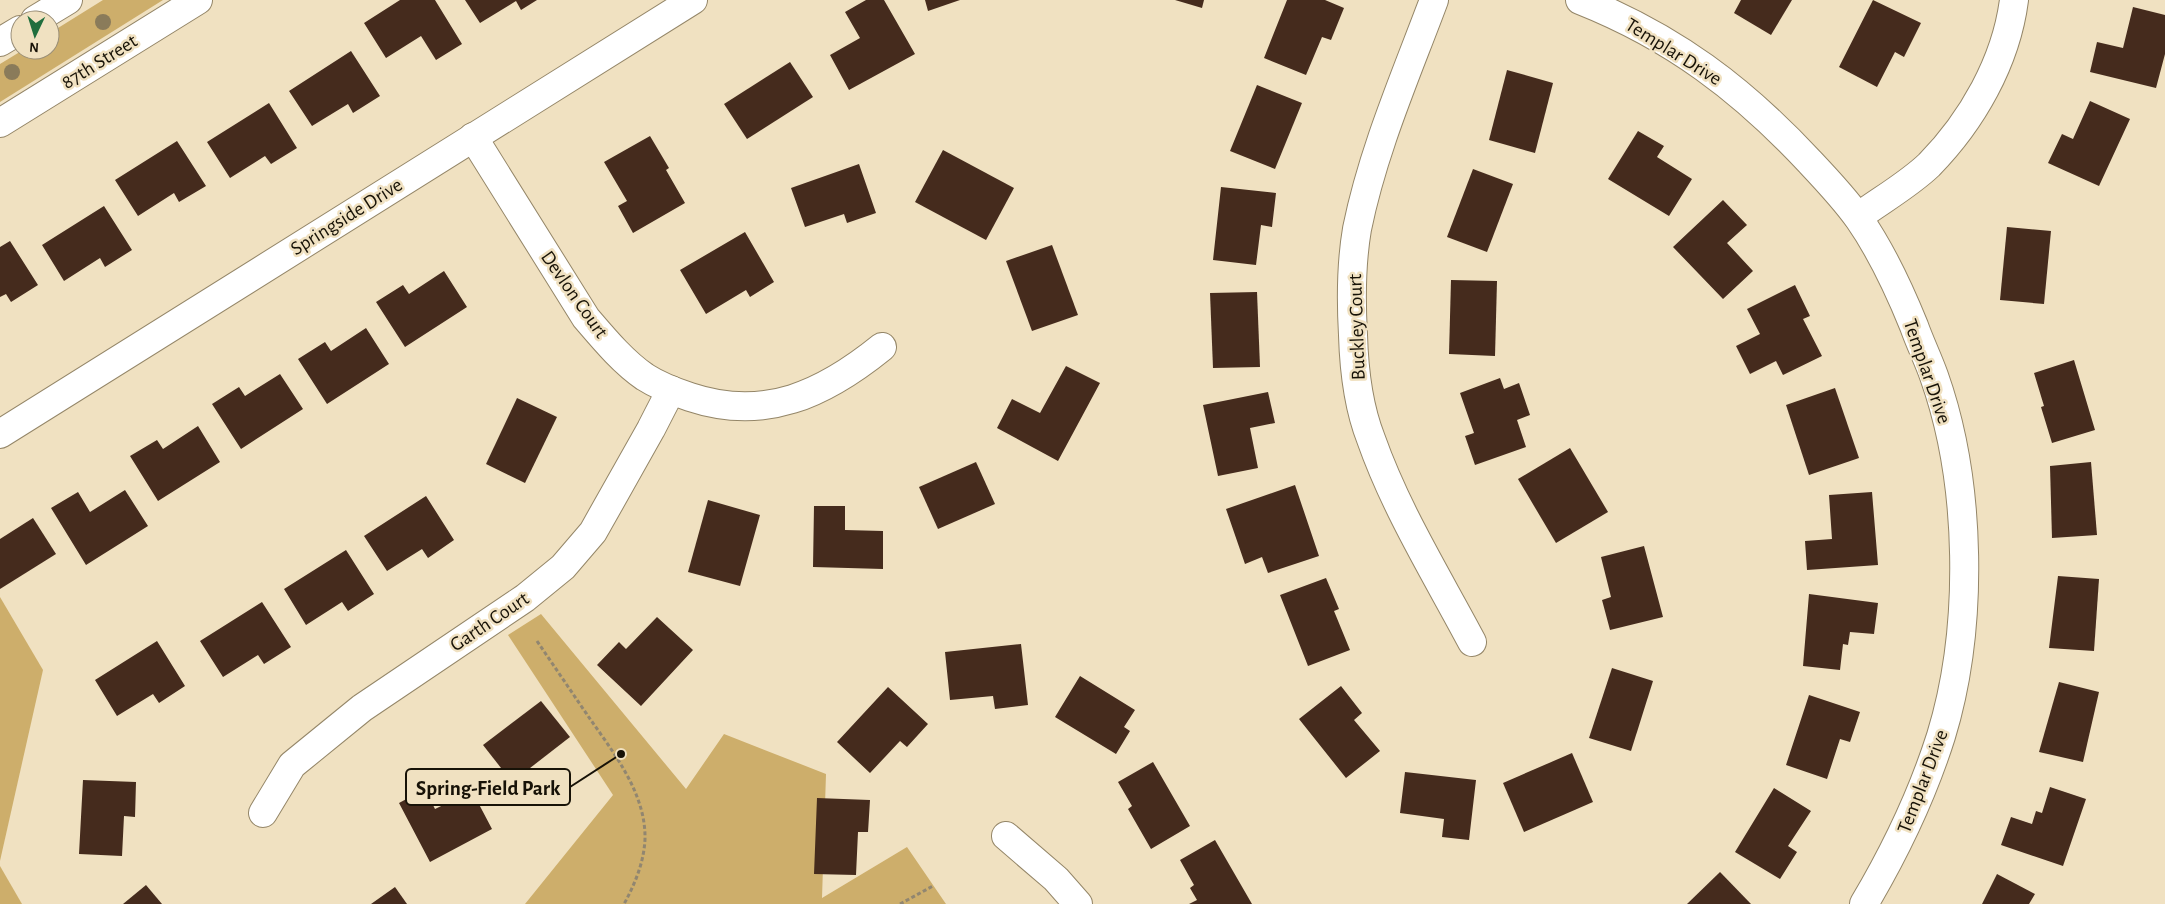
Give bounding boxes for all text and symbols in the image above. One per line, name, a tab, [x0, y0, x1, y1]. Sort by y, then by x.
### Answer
north arrow	[10, 10, 60, 60]
street label: Templar Drive	[1622, 14, 1725, 89]
street label: 87th Street	[58, 31, 141, 93]
text: N	[29, 40, 40, 54]
street label: Springside Drive	[287, 175, 406, 259]
street label: Devlon Court	[537, 247, 612, 342]
street label: Buckley Court	[1345, 273, 1369, 380]
street label: Templar Drive	[1900, 316, 1954, 426]
street label: Garth Court	[447, 588, 533, 655]
street label: Templar Drive	[1894, 727, 1952, 836]
callout: Spring-Field Park	[406, 769, 570, 805]
text: Spring-Field Park	[416, 778, 561, 799]

